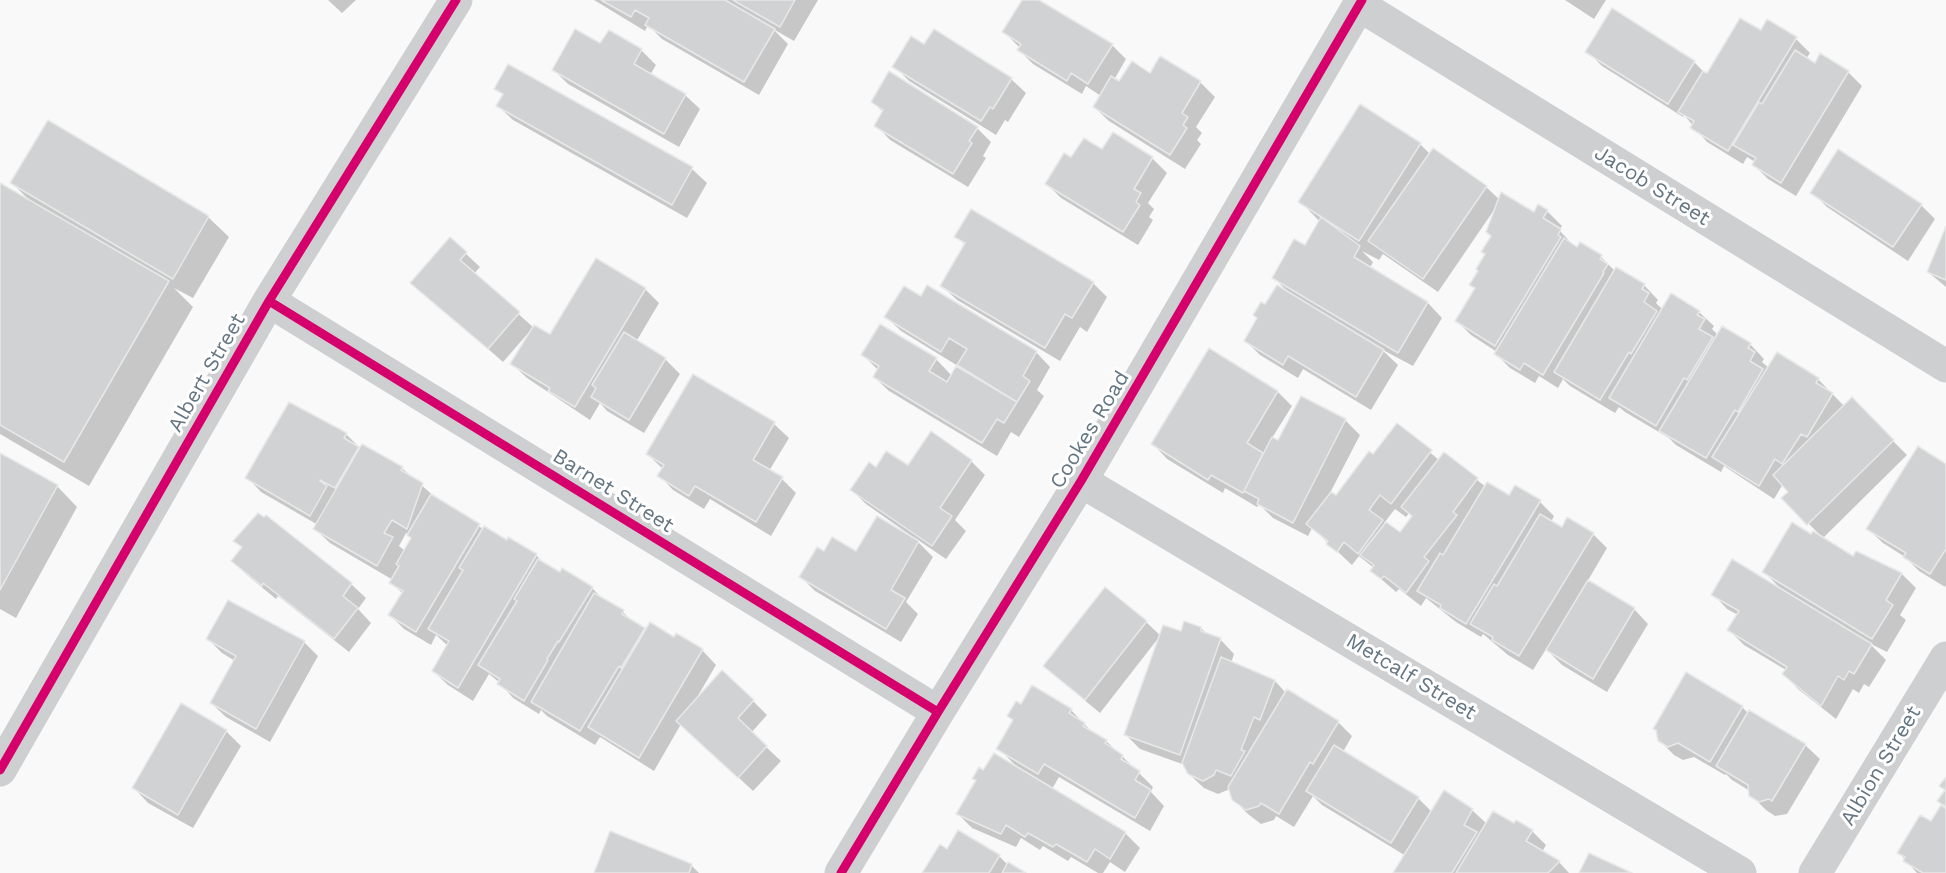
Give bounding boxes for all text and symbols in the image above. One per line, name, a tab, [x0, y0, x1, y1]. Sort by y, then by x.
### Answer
street label: Jacob Street	[1590, 141, 1714, 231]
street label: Albert Street	[163, 309, 251, 437]
street label: Cookes Road	[1045, 367, 1135, 493]
street label: Barnet Street	[548, 444, 678, 538]
street label: Metcalf Street	[1341, 628, 1481, 726]
street label: Albion Street	[1835, 702, 1927, 830]

